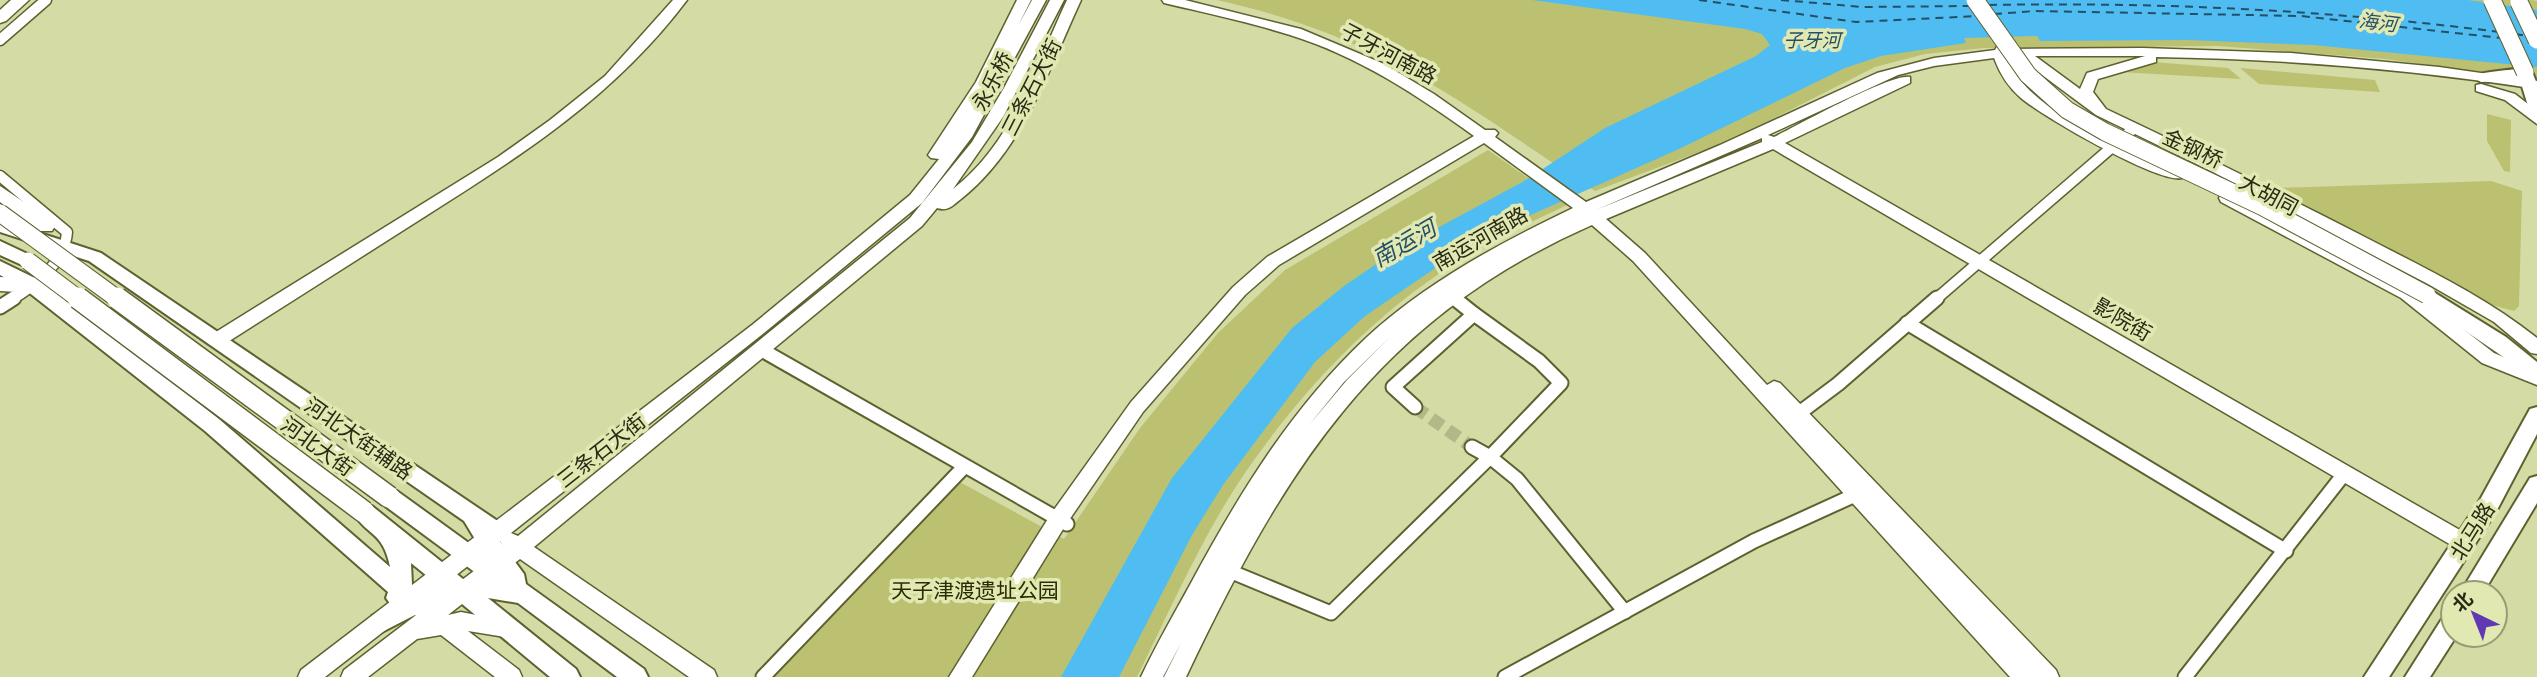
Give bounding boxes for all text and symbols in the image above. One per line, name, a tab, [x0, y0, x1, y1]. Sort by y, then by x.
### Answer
water label: 海河	[2358, 8, 2402, 37]
street label: 子牙河南路	[1337, 17, 1441, 89]
water label: 子牙河	[1783, 28, 1844, 52]
street label: 三条石大街	[996, 34, 1066, 140]
street label: 永乐桥	[966, 47, 1018, 115]
street label: 金钢桥	[2159, 123, 2227, 173]
street label: 大胡同	[2235, 168, 2303, 220]
street label: 南运河南路	[1428, 200, 1532, 276]
water label: 南运河	[1367, 211, 1445, 273]
street label: 影院街	[2089, 292, 2157, 346]
street label: 河北大街辅路	[300, 392, 418, 484]
street label: 三条石大街	[552, 407, 650, 493]
street label: 河北大街	[277, 411, 359, 481]
street label: 北马路	[2444, 497, 2500, 565]
park label: 天子津渡遗址公园	[891, 577, 1059, 603]
north arrow	[2439, 579, 2509, 649]
text: 北	[2447, 586, 2478, 617]

